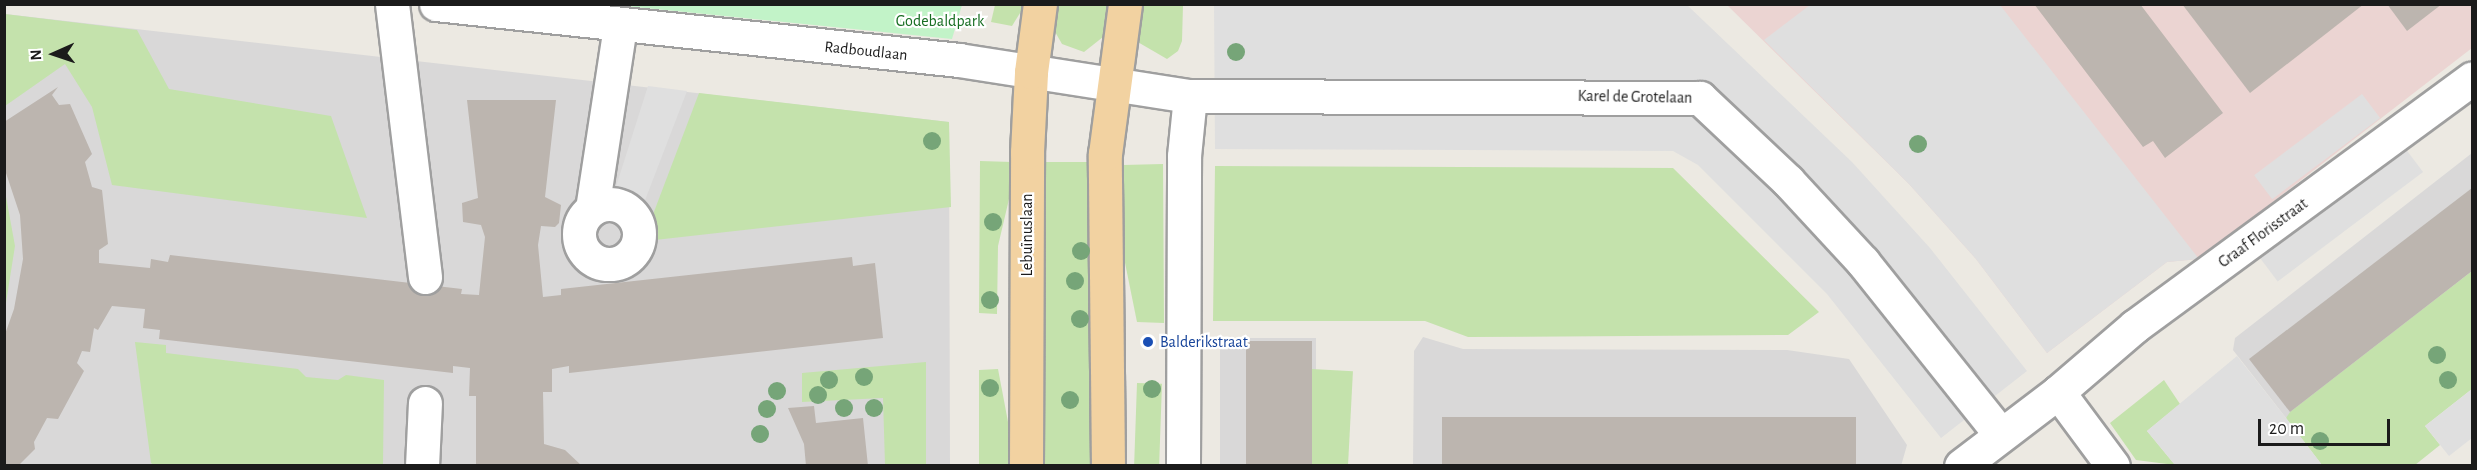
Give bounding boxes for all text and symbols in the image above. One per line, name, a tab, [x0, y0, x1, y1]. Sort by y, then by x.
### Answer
park label: Godebaldpark	[896, 11, 984, 31]
north arrow	[24, 24, 84, 84]
street label: Radboudlaan	[823, 37, 909, 65]
text: N	[28, 49, 44, 61]
street label: Karel de Grotelaan	[1578, 86, 1692, 108]
street label: Lebuïnuslaan	[1017, 193, 1037, 277]
street label: Graaf Florisstraat	[2215, 194, 2311, 272]
place label: Balderikstraat	[1160, 332, 1248, 352]
marker: Balderikstraat	[1141, 335, 1155, 349]
scale bar	[2261, 407, 2393, 445]
text: 20 m	[2269, 420, 2304, 438]

